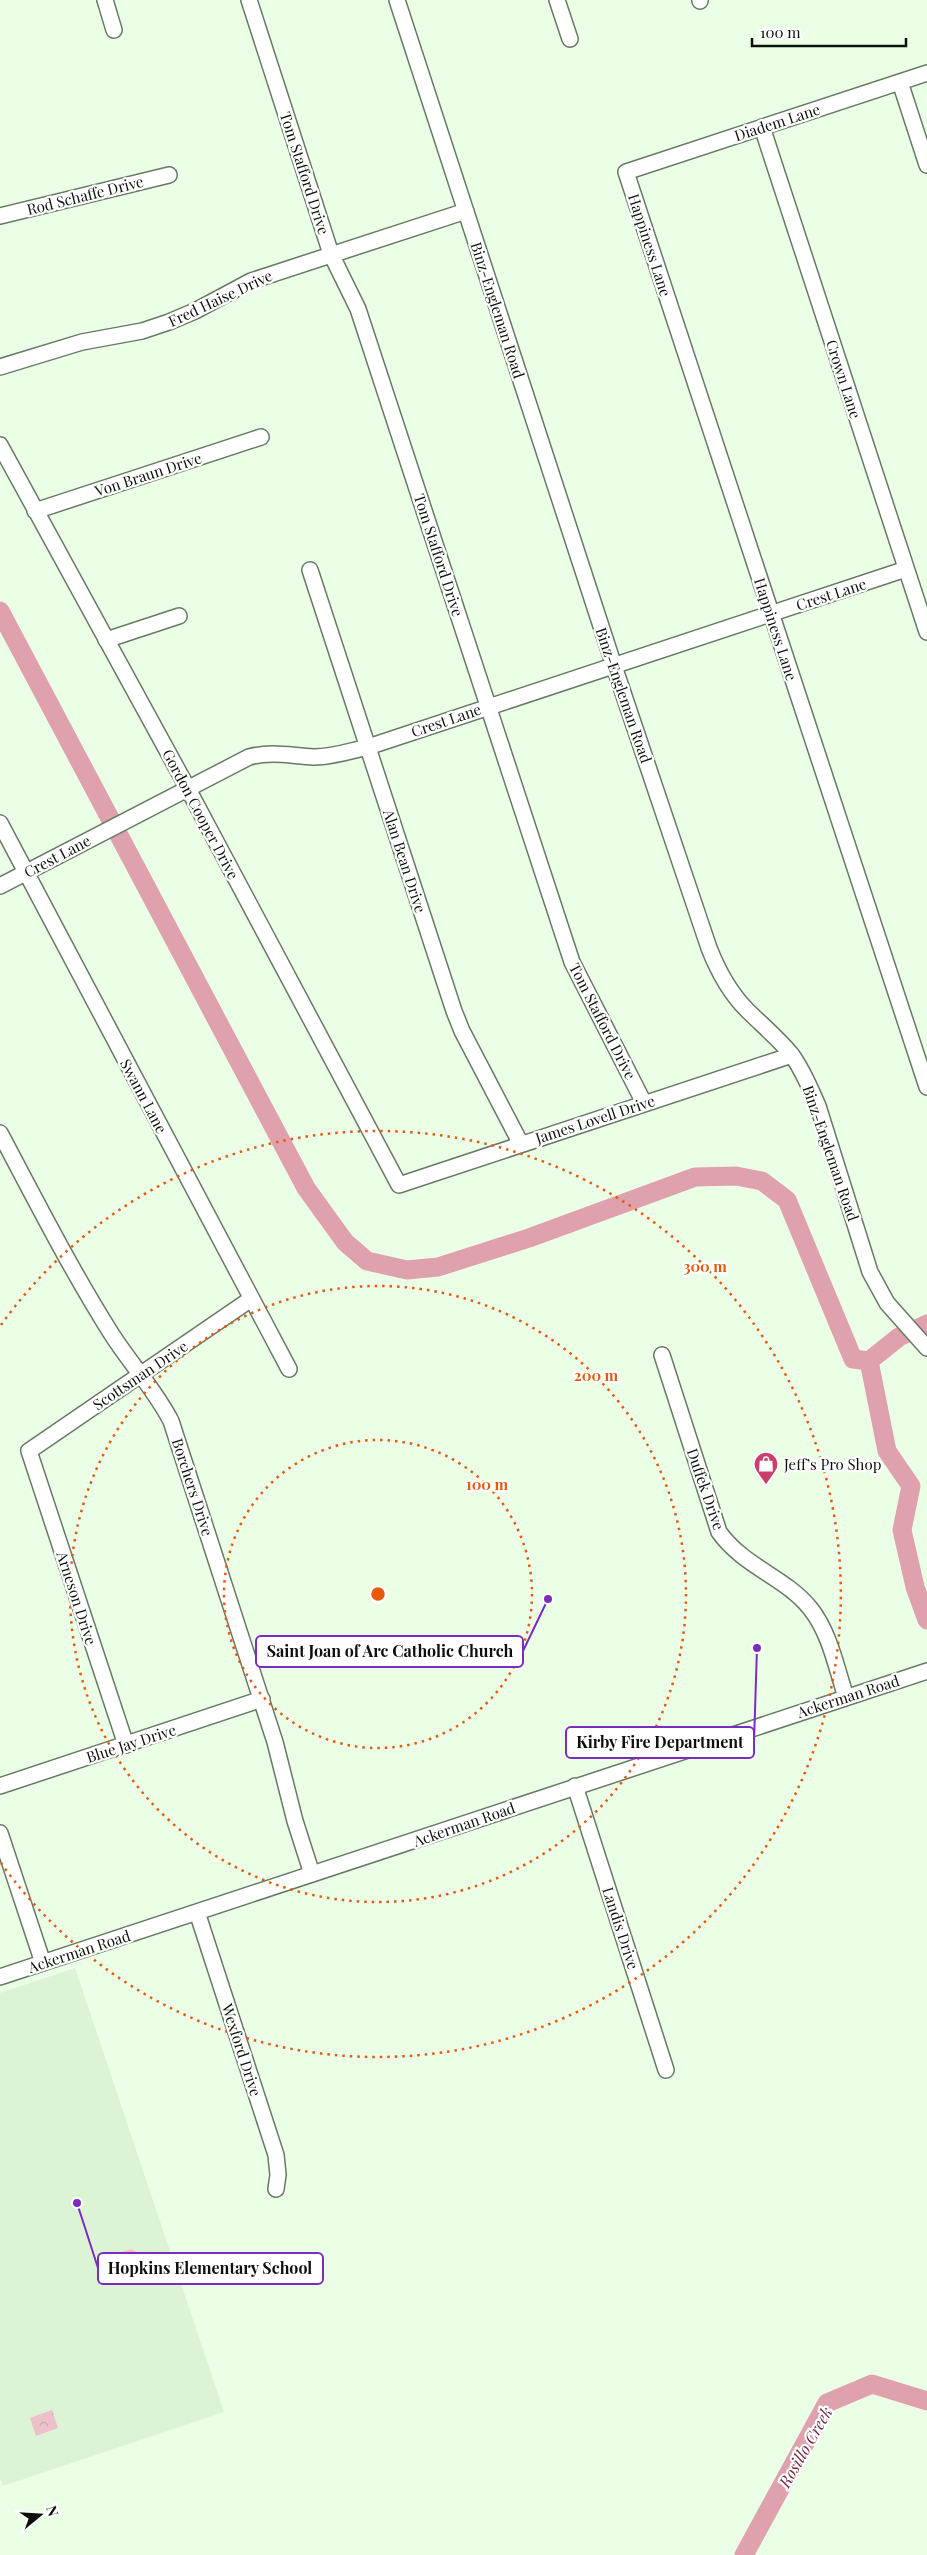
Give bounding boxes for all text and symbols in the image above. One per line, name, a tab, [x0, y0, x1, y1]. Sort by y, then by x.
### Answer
scale bar	[752, 15, 906, 47]
text: 100 m	[760, 22, 801, 42]
street label: Diadem Lane	[732, 99, 822, 145]
street label: Tom Stafford Drive	[276, 109, 334, 237]
street label: Rod Schaffe Drive	[25, 171, 145, 219]
street label: Happiness Lane	[624, 191, 676, 299]
street label: Binz-Engleman Road	[467, 239, 530, 381]
street label: Fred Haise Drive	[165, 265, 275, 331]
street label: Crown Lane	[822, 337, 866, 421]
street label: Von Braun Drive	[91, 447, 204, 501]
street label: Tom Stafford Drive	[410, 491, 468, 619]
street label: Crest Lane	[793, 573, 869, 615]
street label: Happiness Lane	[750, 575, 802, 683]
street label: Binz-Engleman Road	[591, 624, 657, 766]
street label: Crest Lane	[408, 699, 484, 741]
street label: Gordon Cooper Drive	[158, 745, 244, 883]
street label: Alan Bean Drive	[379, 806, 431, 915]
street label: Crest Lane	[20, 830, 94, 882]
street label: Tom Stafford Drive	[565, 959, 641, 1083]
street label: Swann Lane	[116, 1055, 172, 1137]
street label: Binz-Engleman Road	[798, 1082, 864, 1224]
street label: James Lovell Drive	[532, 1090, 657, 1148]
text: 300 m	[683, 1256, 727, 1276]
street label: Scottsman Drive	[89, 1336, 191, 1414]
text: 200 m	[574, 1365, 619, 1385]
street label: Borchers Drive	[168, 1436, 218, 1538]
street label: Duffek Drive	[683, 1445, 729, 1533]
shop icon: Jeff’s Pro Shop	[753, 1451, 779, 1485]
place label: Jeff’s Pro Shop	[783, 1454, 882, 1474]
text: 100 m	[466, 1474, 509, 1494]
street label: Arneson Drive	[52, 1548, 101, 1647]
centre of rings	[369, 1585, 387, 1603]
callout: Saint Joan of Arc Catholic Church	[256, 1636, 523, 1667]
text: Saint Joan of Arc Catholic Church	[267, 1640, 514, 1661]
street label: Ackerman Road	[793, 1670, 902, 1722]
street label: Blue Jay Drive	[84, 1719, 178, 1767]
callout: Kirby Fire Department	[566, 1727, 754, 1758]
text: Kirby Fire Department	[576, 1731, 744, 1752]
street label: Ackerman Road	[409, 1797, 518, 1851]
street label: Landis Drive	[598, 1884, 644, 1972]
street label: Ackerman Road	[24, 1925, 133, 1977]
street label: Wexford Drive	[217, 2000, 266, 2099]
callout: Hopkins Elementary School	[98, 2253, 323, 2284]
text: Hopkins Elementary School	[108, 2257, 312, 2278]
water label: Rosillo Creek	[773, 2403, 836, 2492]
north arrow	[15, 2490, 65, 2540]
text: N	[42, 2503, 63, 2519]

